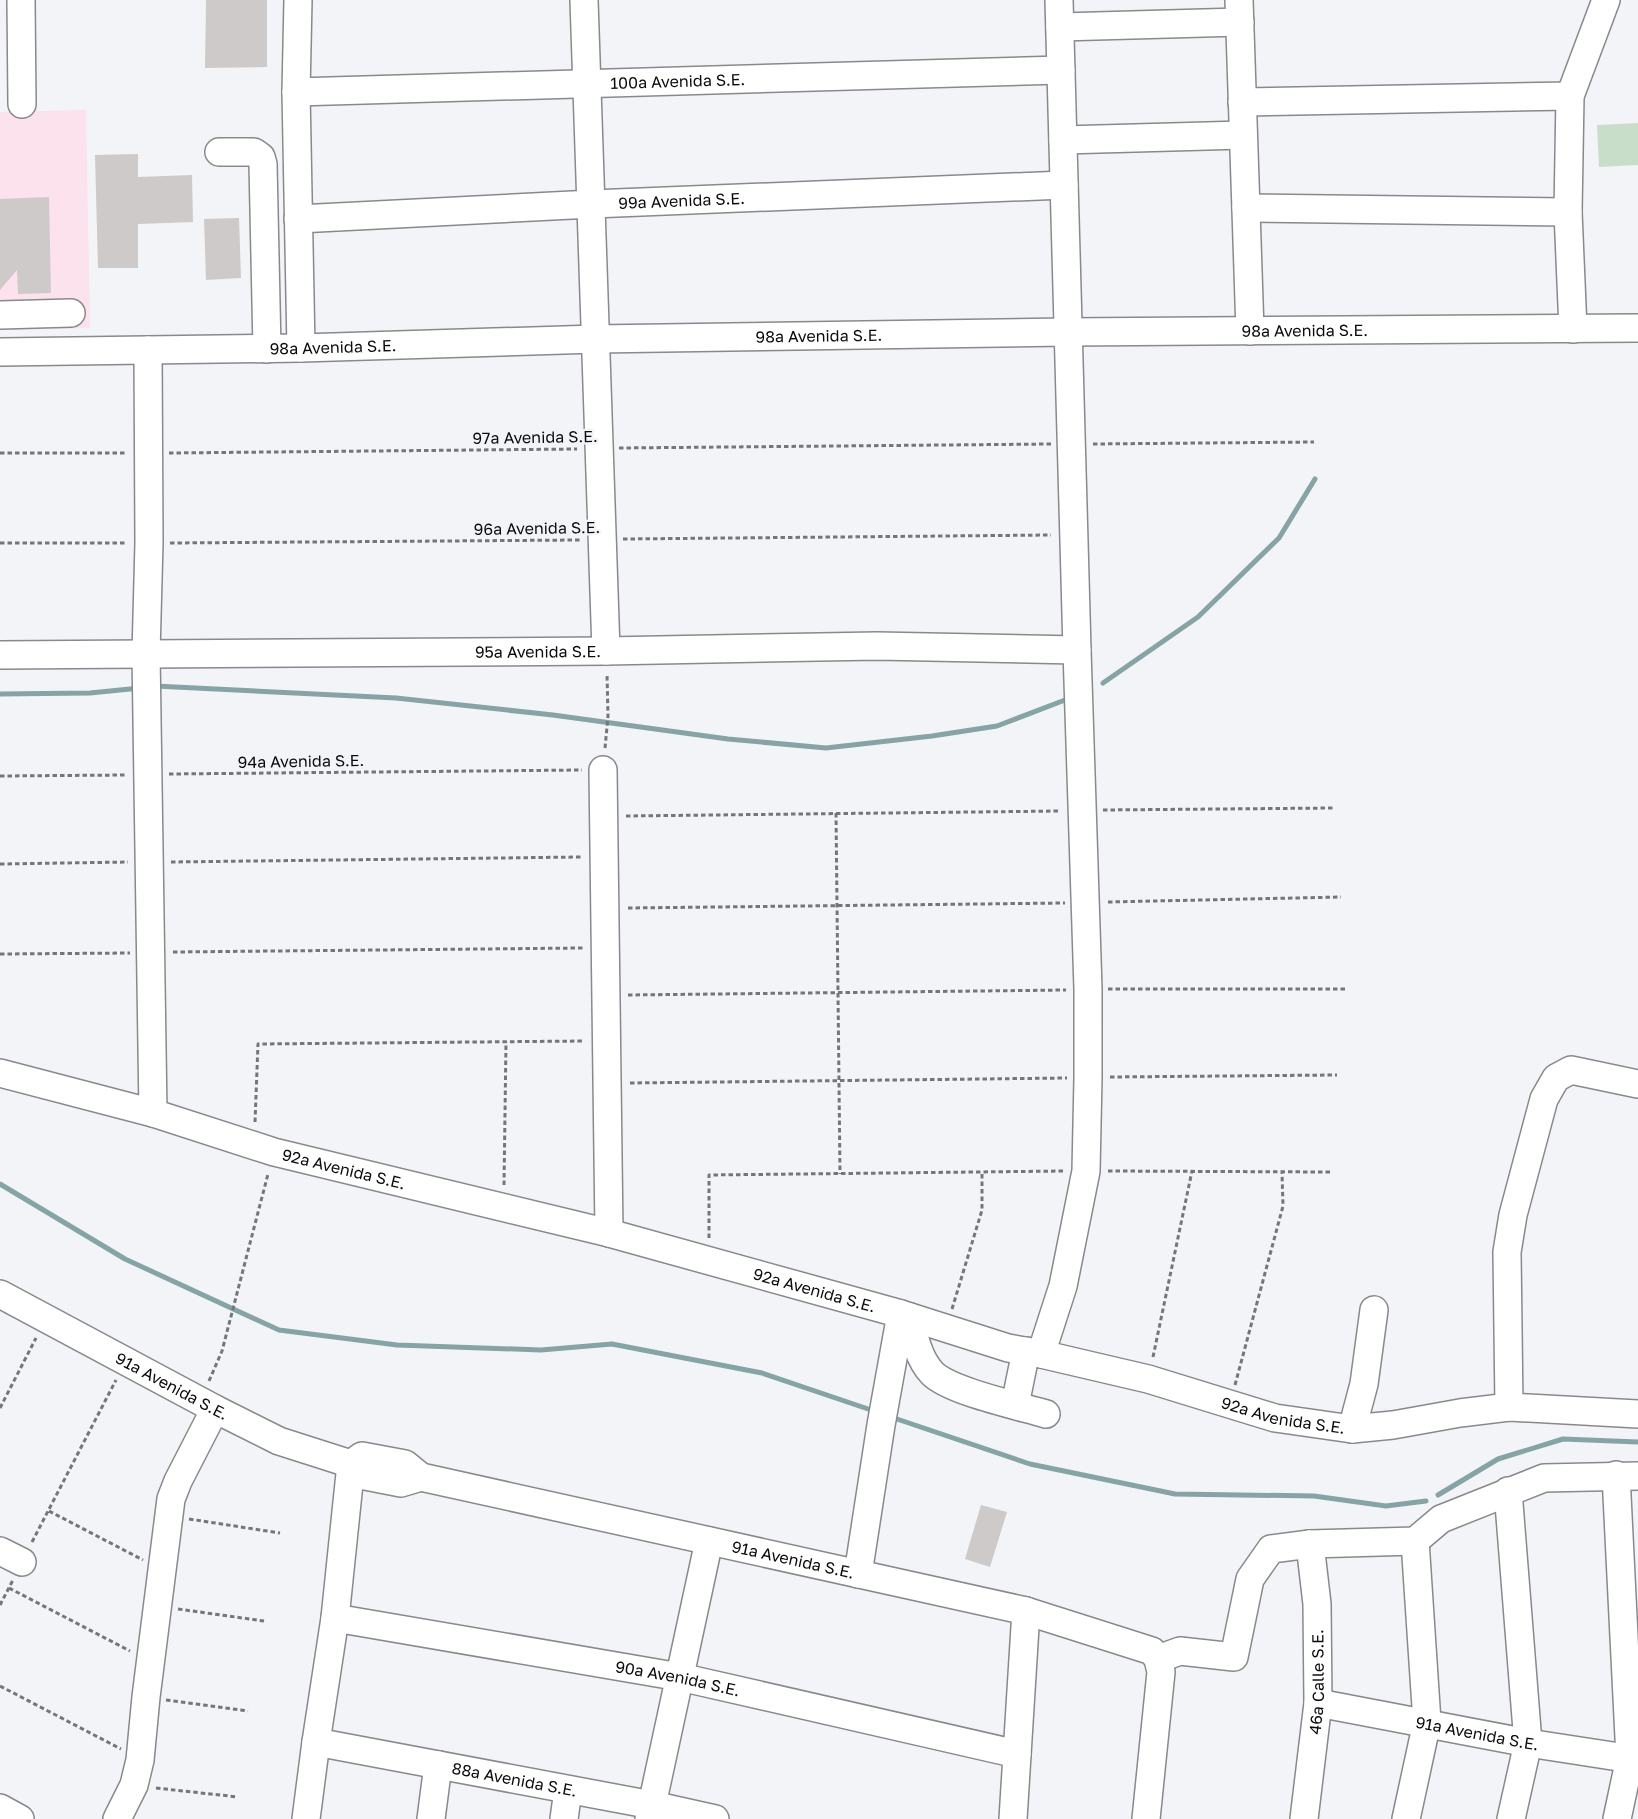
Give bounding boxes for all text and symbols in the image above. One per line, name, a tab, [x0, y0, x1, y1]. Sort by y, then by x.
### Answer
street label: 100a Avenida S.E.	[610, 69, 746, 93]
street label: 99a Avenida S.E.	[618, 188, 745, 213]
street label: 98a Avenida S.E.	[1241, 320, 1368, 341]
street label: 98a Avenida S.E.	[755, 325, 882, 347]
street label: 98a Avenida S.E.	[269, 335, 397, 358]
street label: 97a Avenida S.E.	[472, 426, 598, 448]
street label: 96a Avenida S.E.	[474, 517, 600, 539]
street label: 95a Avenida S.E.	[475, 641, 601, 662]
street label: 94a Avenida S.E.	[238, 750, 364, 772]
street label: 92a Avenida S.E.	[280, 1144, 407, 1193]
street label: 92a Avenida S.E.	[751, 1263, 878, 1316]
street label: 91a Avenida S.E.	[112, 1348, 232, 1424]
street label: 92a Avenida S.E.	[1219, 1392, 1346, 1438]
street label: 91a Avenida S.E.	[730, 1536, 856, 1583]
street label: 46a Calle S.E.	[1304, 1629, 1328, 1735]
street label: 90a Avenida S.E.	[614, 1656, 742, 1700]
street label: 91a Avenida S.E.	[1414, 1712, 1540, 1755]
street label: 88a Avenida S.E.	[450, 1758, 579, 1801]

